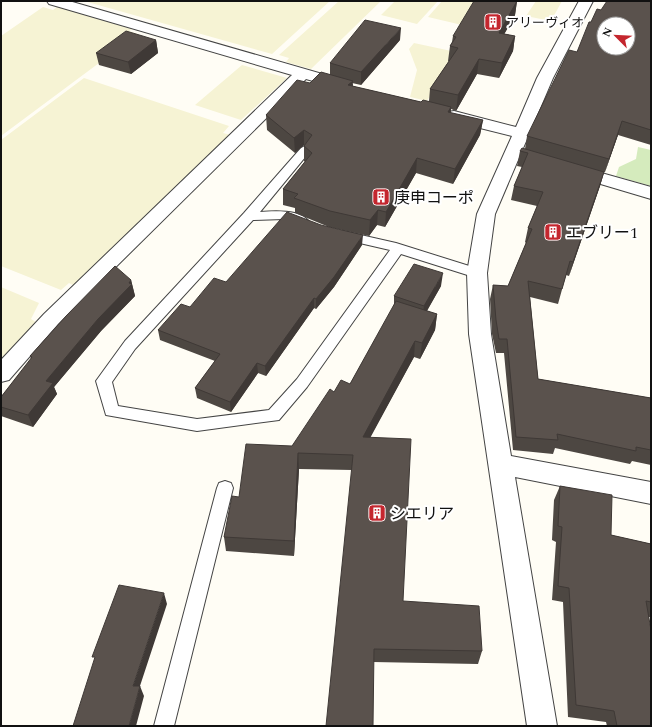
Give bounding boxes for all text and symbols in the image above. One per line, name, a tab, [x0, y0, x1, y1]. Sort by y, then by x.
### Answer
building icon: アリーヴィオ	[483, 12, 503, 32]
place label: アリーヴィオ	[506, 13, 584, 33]
north arrow	[596, 16, 636, 56]
text: N	[598, 25, 617, 40]
place label: 庚申コーポ	[394, 186, 474, 210]
building icon: 庚申コーポ	[371, 187, 391, 207]
place label: エブリー1	[566, 221, 638, 245]
building icon: エブリー1	[543, 222, 563, 242]
place label: シエリア	[390, 502, 454, 526]
building icon: シエリア	[367, 503, 387, 523]

